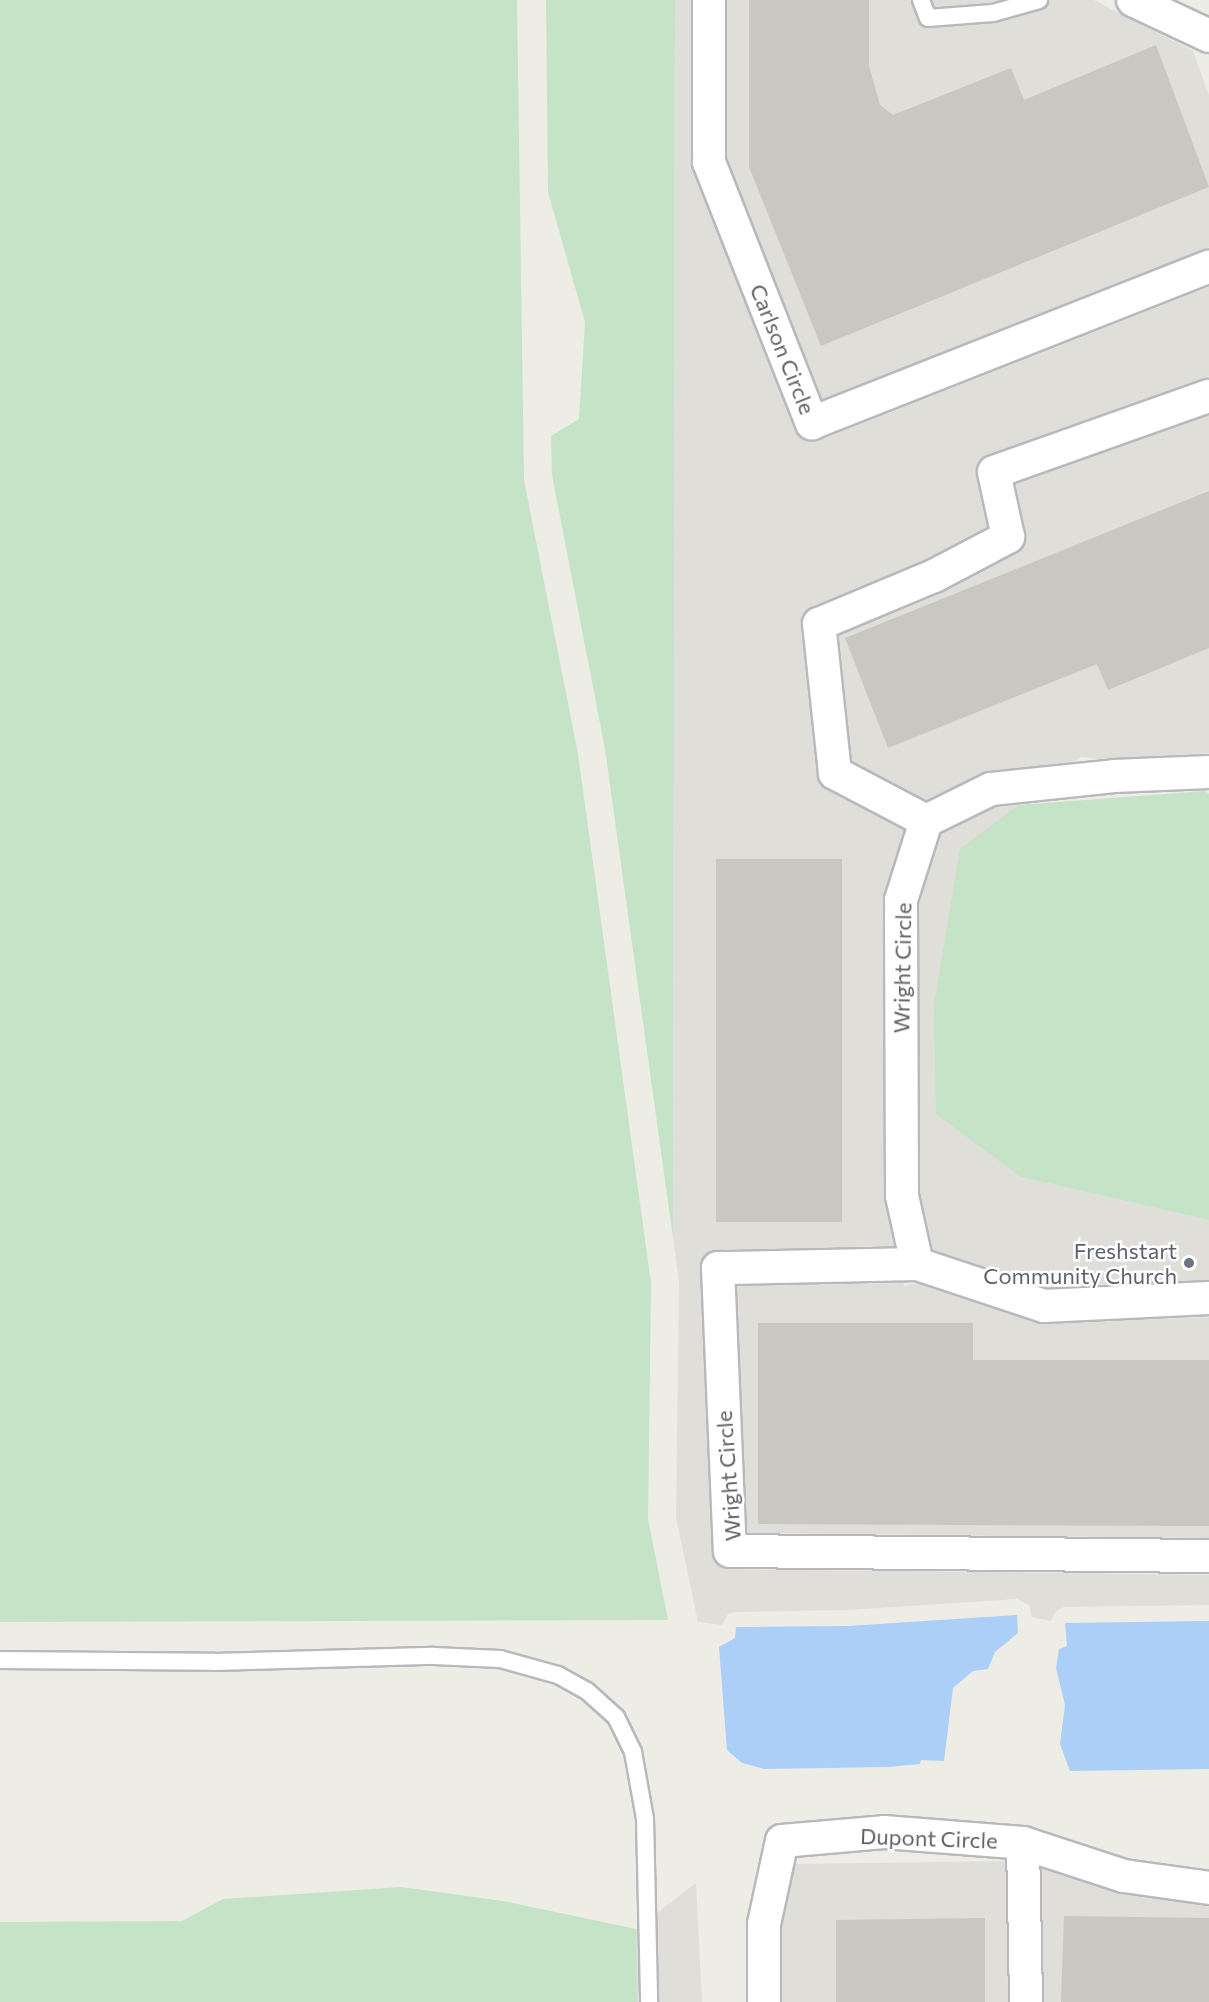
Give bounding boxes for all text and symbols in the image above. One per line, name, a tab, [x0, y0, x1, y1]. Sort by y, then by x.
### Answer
street label: Carlson Circle	[745, 280, 821, 418]
street label: Wright Circle	[888, 902, 916, 1034]
place label: Freshstart Community Church	[983, 1237, 1177, 1288]
marker: Freshstart Community Church	[1182, 1256, 1196, 1270]
street label: Wright Circle	[710, 1410, 746, 1542]
street label: Dupont Circle	[860, 1822, 998, 1854]

